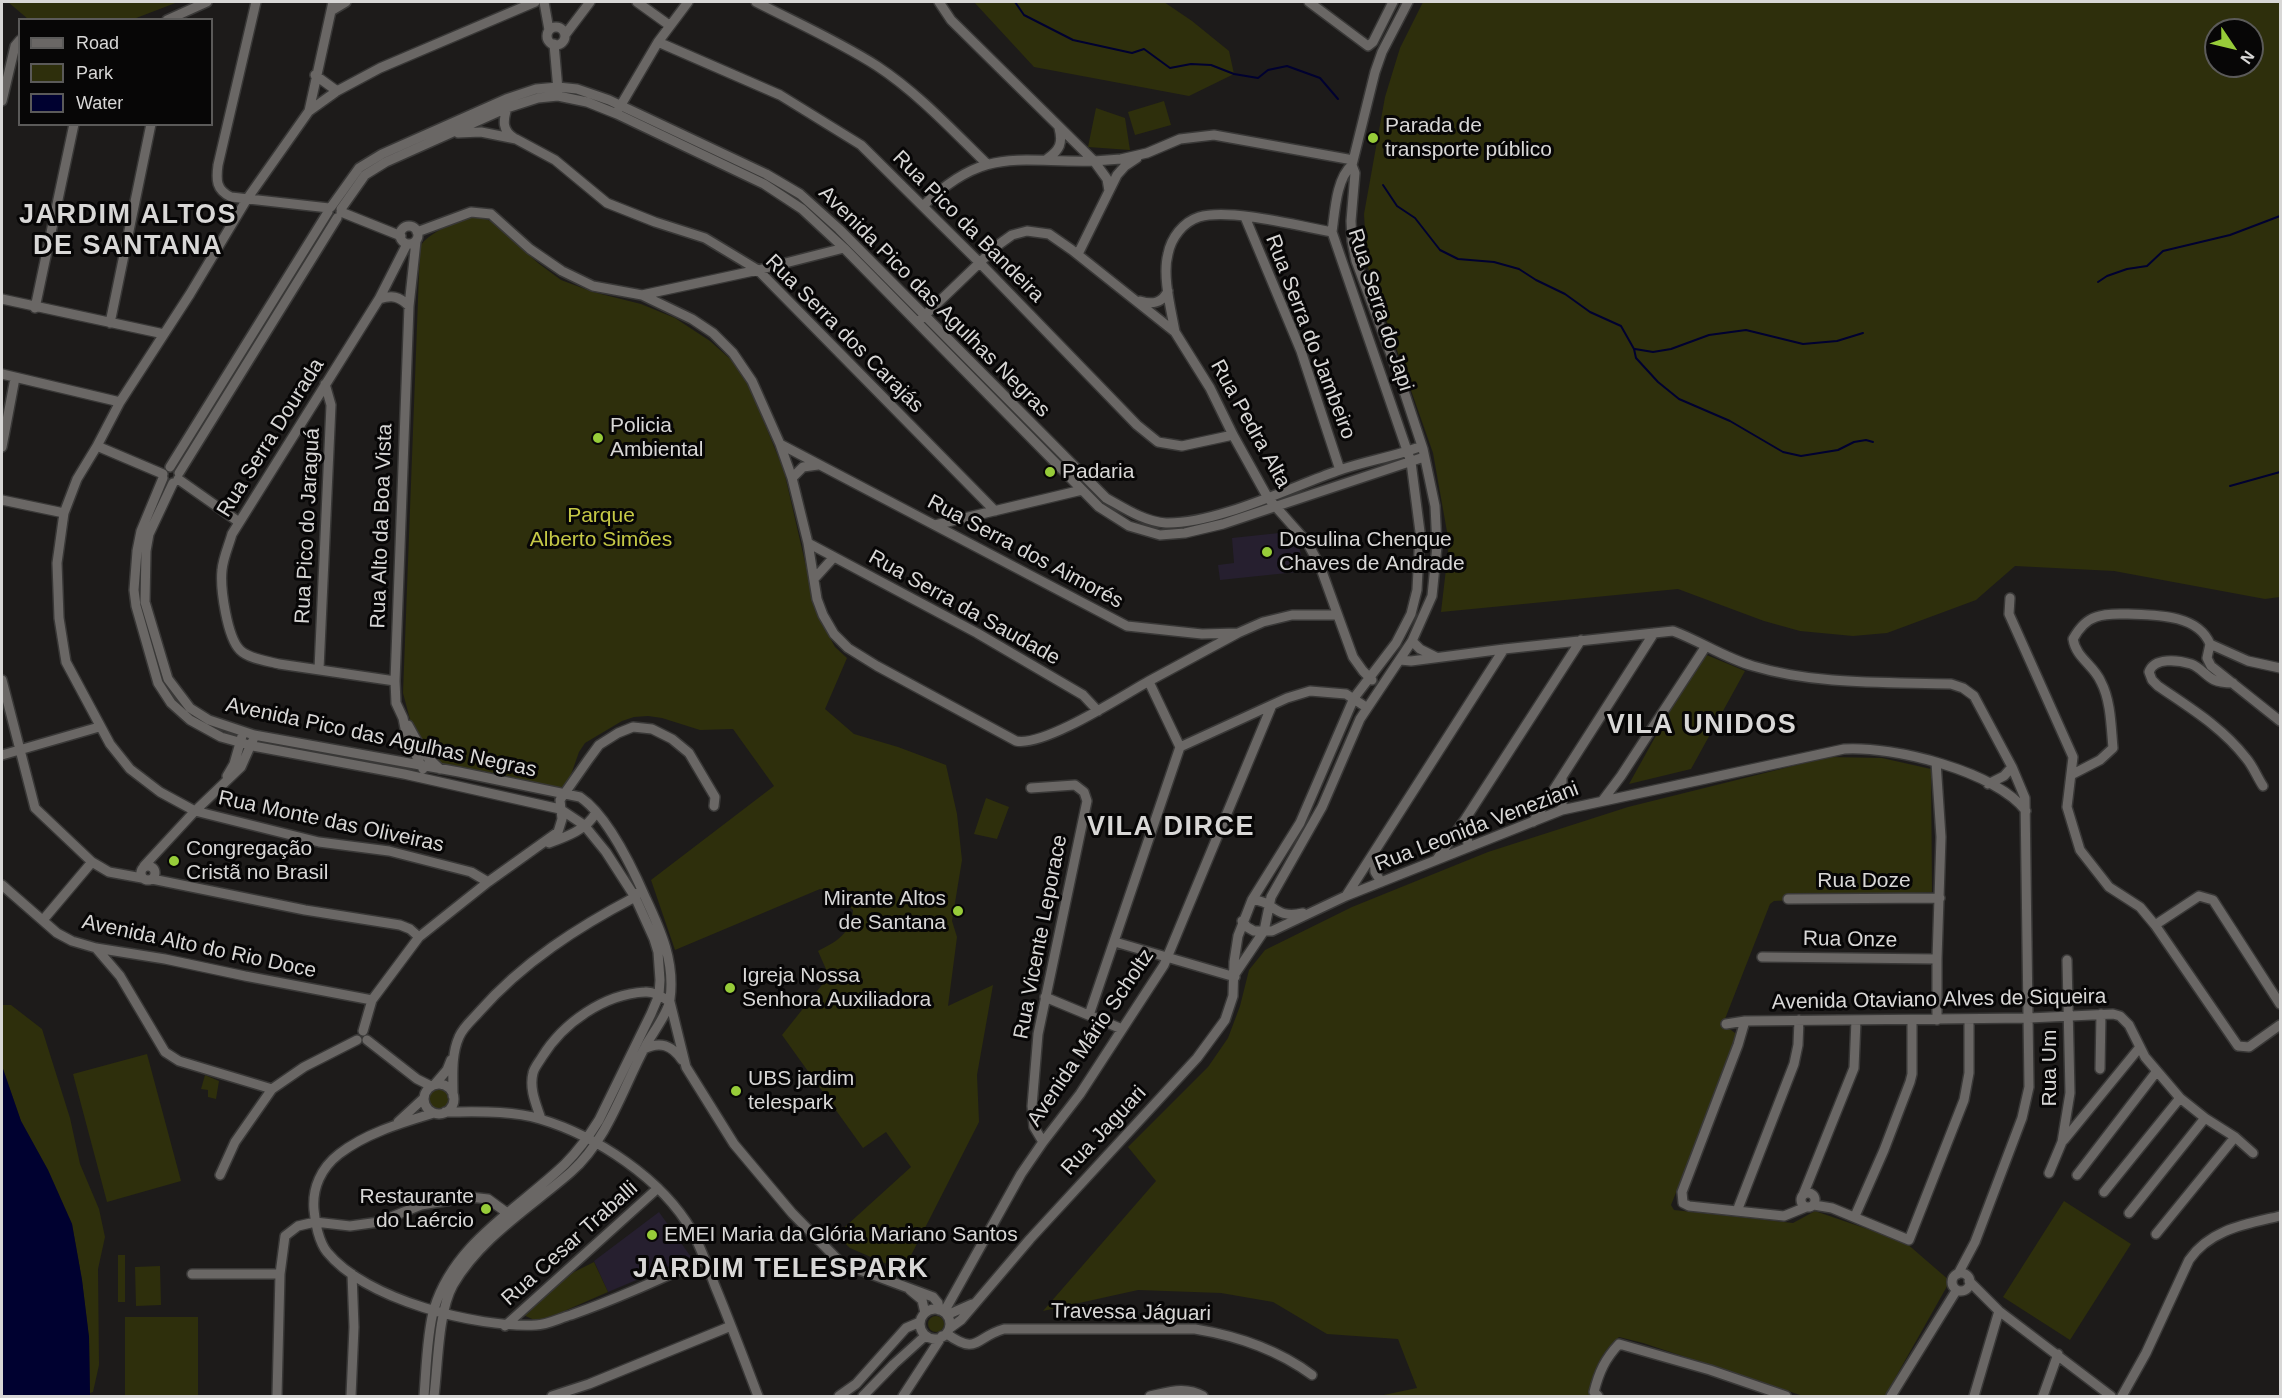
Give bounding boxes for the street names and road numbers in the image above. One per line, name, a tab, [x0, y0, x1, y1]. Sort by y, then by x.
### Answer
street label: Rua Pico da Bandeira	[887, 146, 1049, 308]
street label: Avenida Pico das Agulhas Negras	[813, 181, 1055, 423]
street label: Rua Serra do Japi	[1342, 226, 1418, 394]
street label: Rua Serra do Jambeiro	[1259, 231, 1361, 443]
street label: Rua Serra dos Carajás	[760, 250, 928, 418]
street label: Rua Serra Dourada	[212, 354, 330, 522]
street label: Rua Pedra Alta	[1204, 356, 1296, 492]
street label: Rua Alto da Boa Vista	[366, 423, 398, 629]
street label: Rua Pico do Jaraguá	[290, 427, 326, 625]
street label: Rua Serra dos Aimorés	[923, 490, 1127, 614]
street label: Rua Serra da Saudade	[864, 545, 1064, 671]
street label: Avenida Pico das Agulhas Negras	[223, 693, 539, 783]
street label: Rua Leonida Veneziani	[1372, 777, 1582, 877]
street label: Rua Monte das Oliveiras	[216, 786, 446, 858]
street label: Rua Vicente Leporace	[1009, 833, 1073, 1041]
street label: Rua Doze	[1817, 868, 1911, 894]
street label: Avenida Alto do Rio Doce	[80, 910, 318, 984]
street label: Rua Onze	[1803, 927, 1897, 953]
street label: Avenida Mário Scholtz	[1022, 945, 1160, 1131]
street label: Avenida Otaviano Alves de Siqueira	[1771, 984, 2107, 1016]
street label: Rua Um	[2037, 1029, 2063, 1107]
street label: Rua Jaguari	[1056, 1081, 1152, 1181]
street label: Rua Cesar Traballi	[497, 1176, 643, 1312]
street label: Travessa Jáguari	[1051, 1299, 1211, 1327]

